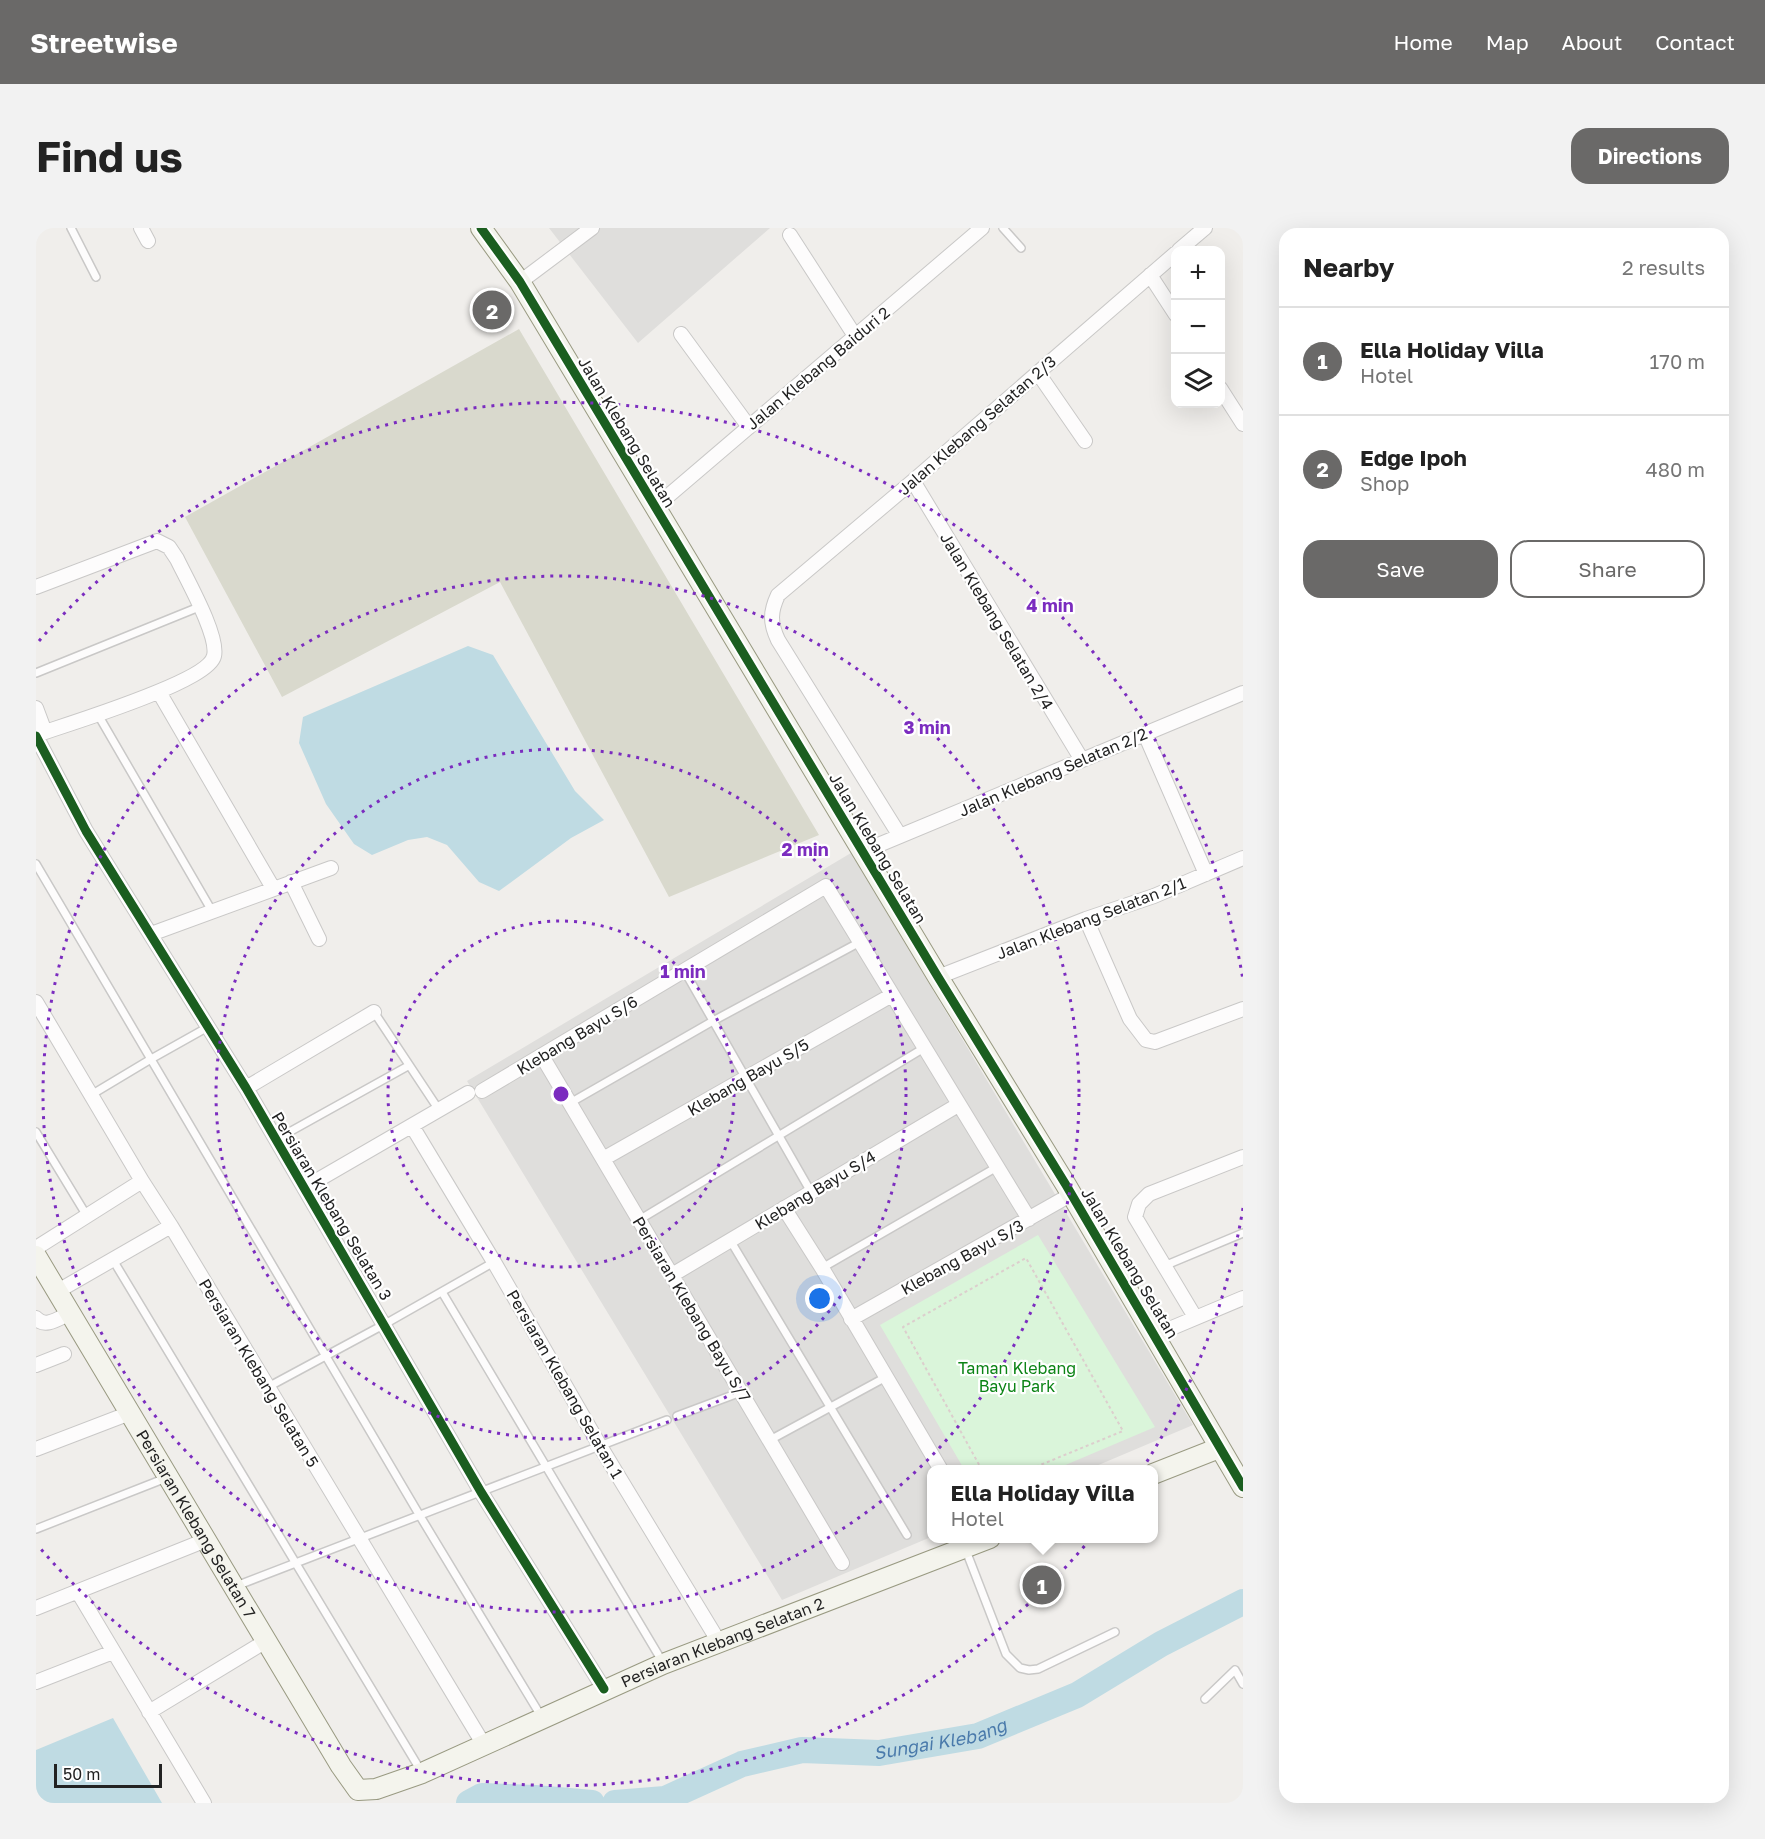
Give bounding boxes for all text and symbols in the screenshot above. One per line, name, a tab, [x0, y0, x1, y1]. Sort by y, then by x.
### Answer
text: Streetwise	[30, 26, 178, 59]
text: Home	[1393, 29, 1453, 55]
text: Map	[1486, 29, 1529, 55]
text: About	[1562, 29, 1622, 55]
text: Contact	[1655, 29, 1735, 55]
button: Directions	[1571, 128, 1729, 184]
text: Find us	[36, 131, 183, 181]
map controls	[1171, 246, 1225, 408]
button: +	[1171, 246, 1225, 300]
text: Nearby	[1303, 252, 1394, 283]
text: 2 results	[1622, 255, 1705, 279]
pin: 2	[472, 288, 512, 332]
button: −	[1171, 300, 1225, 354]
street label: Jalan Klebang Baiduri 2	[742, 302, 894, 434]
text: Ella Holiday Villa	[1360, 336, 1544, 363]
text: 1	[1317, 349, 1328, 373]
text: 170 m	[1650, 349, 1705, 373]
street label: Jalan Klebang Selatan 2/3	[894, 351, 1060, 499]
street label: Jalan Klebang Selatan	[574, 353, 680, 511]
button: layers	[1171, 354, 1225, 408]
text: Hotel	[1360, 363, 1413, 387]
text: Edge Ipoh	[1360, 444, 1467, 471]
text: 2	[1316, 457, 1329, 481]
text: 480 m	[1646, 457, 1705, 481]
text: Shop	[1360, 471, 1409, 495]
street label: Jalan Klebang Selatan 2/4	[936, 529, 1058, 713]
button: Save	[1303, 540, 1498, 598]
button: Share	[1510, 540, 1705, 598]
text: 4 min	[1026, 594, 1074, 616]
text: 3 min	[903, 716, 951, 738]
street label: Jalan Klebang Selatan 2/2	[956, 723, 1150, 821]
street label: Jalan Klebang Selatan	[825, 769, 931, 927]
text: 2 min	[781, 838, 829, 860]
street label: Jalan Klebang Selatan 2/1	[994, 873, 1189, 963]
text: 1 min	[660, 960, 706, 982]
street label: Klebang Bayu S/6	[513, 991, 641, 1079]
street label: Klebang Bayu S/5	[684, 1034, 812, 1120]
centre of rings	[551, 1084, 571, 1104]
street label: Persiaran Klebang Selatan 3	[268, 1108, 396, 1304]
street label: Klebang Bayu S/4	[751, 1146, 879, 1234]
street label: Jalan Klebang Selatan	[1077, 1184, 1183, 1342]
street label: Persiaran Klebang Bayu S/7	[629, 1213, 755, 1405]
street label: Klebang Bayu S/3	[897, 1215, 1027, 1299]
street label: Persiaran Klebang Selatan 5	[195, 1275, 323, 1471]
your location	[805, 1284, 834, 1313]
street label: Persiaran Klebang Selatan 1	[503, 1286, 627, 1482]
park label: Taman Klebang Bayu Park	[958, 1358, 1076, 1396]
street label: Persiaran Klebang Selatan 7	[132, 1426, 260, 1621]
popup	[927, 1465, 1158, 1543]
text: Ella Holiday Villa	[951, 1479, 1134, 1506]
text: Hotel	[951, 1506, 1004, 1530]
pin: 1	[1022, 1562, 1062, 1608]
street label: Persiaran Klebang Selatan 2	[618, 1593, 827, 1692]
water label: Sungai Klebang	[872, 1713, 1011, 1764]
scale bar	[54, 1761, 162, 1788]
text: 50 m	[63, 1764, 100, 1784]

